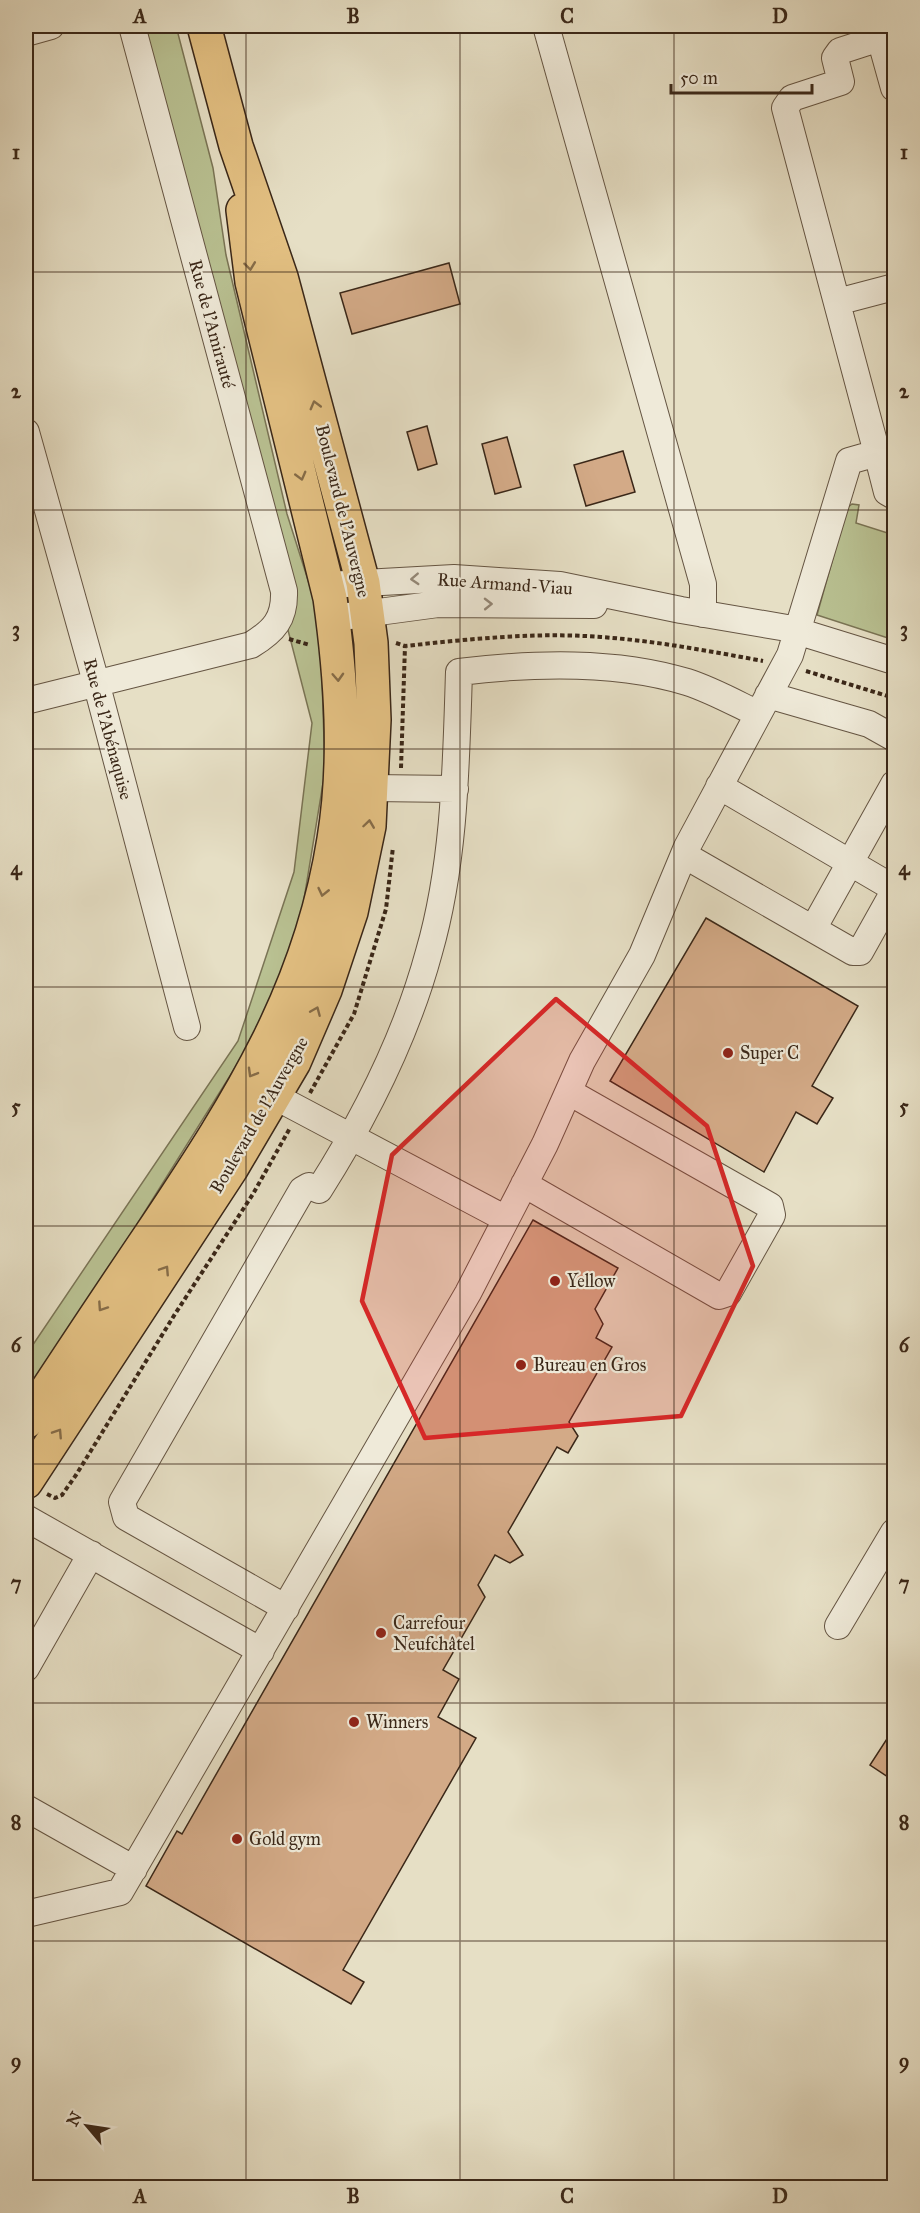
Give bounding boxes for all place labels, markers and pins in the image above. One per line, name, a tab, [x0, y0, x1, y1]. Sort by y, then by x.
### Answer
place label: Super C	[740, 1042, 799, 1064]
marker: Super C	[721, 1046, 735, 1060]
place label: Yellow	[567, 1270, 616, 1292]
marker: Yellow	[548, 1274, 562, 1288]
place label: Bureau en Gros	[533, 1354, 646, 1376]
marker: Bureau en Gros	[514, 1358, 528, 1372]
place label: Carrefour Neufchâtel	[393, 1612, 475, 1655]
marker: Carrefour Neufchâtel	[374, 1626, 388, 1640]
place label: Winners	[366, 1711, 428, 1733]
marker: Winners	[347, 1715, 361, 1729]
place label: Gold gym	[249, 1828, 321, 1851]
marker: Gold gym	[230, 1832, 244, 1846]

